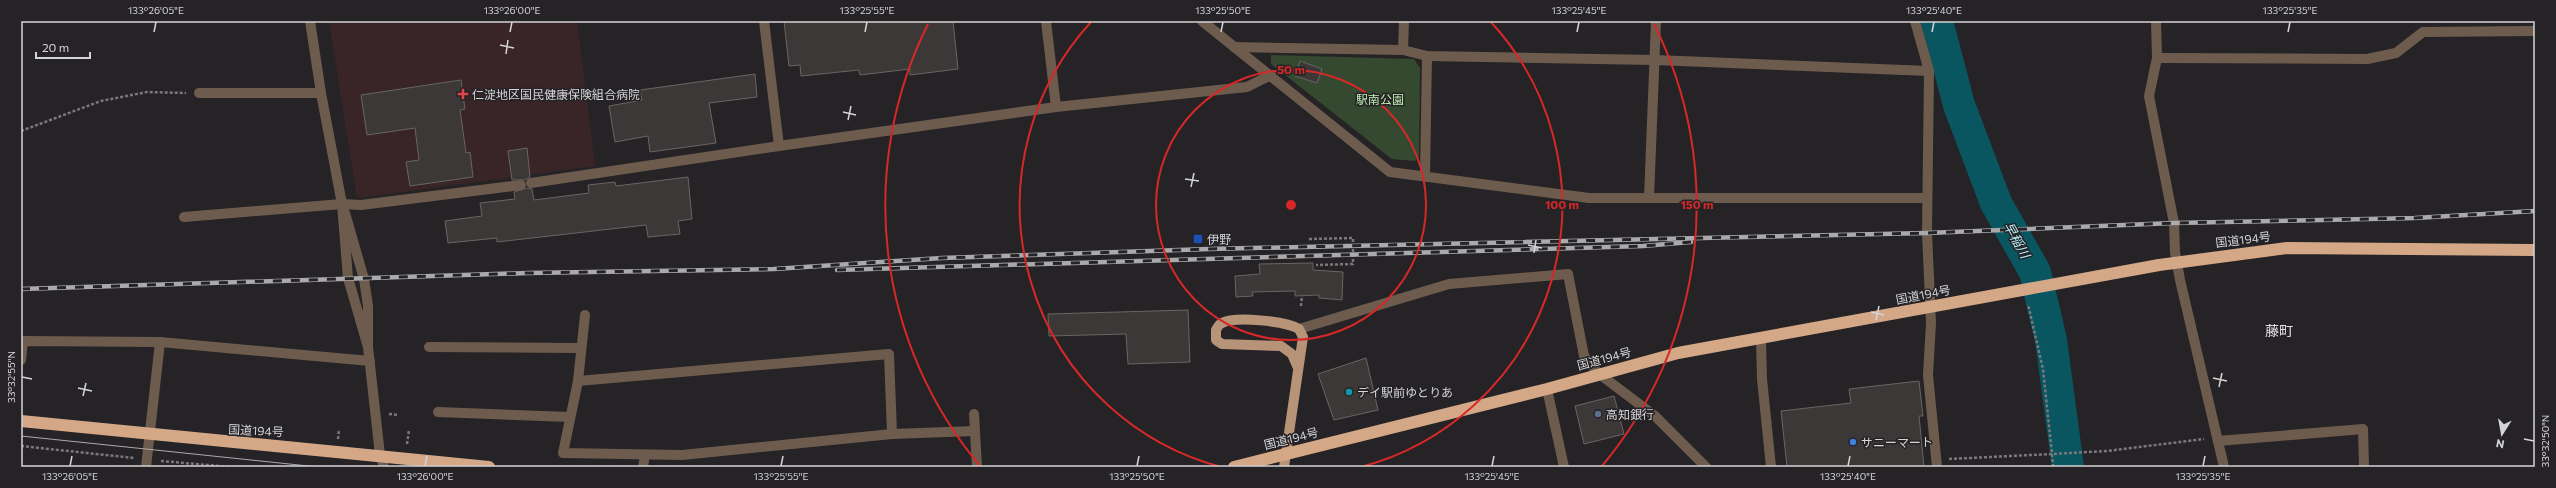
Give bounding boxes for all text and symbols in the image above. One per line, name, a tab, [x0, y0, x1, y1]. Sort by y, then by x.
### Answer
text: 133°26'05"E	[128, 4, 184, 16]
text: 133°26'00"E	[484, 4, 540, 16]
text: 133°25'55"E	[840, 4, 894, 16]
text: 133°25'50"E	[1195, 4, 1251, 16]
text: 133°25'45"E	[1551, 4, 1607, 16]
text: 133°25'40"E	[1906, 4, 1962, 16]
text: 133°25'35"E	[2263, 4, 2317, 16]
scale bar	[36, 34, 90, 60]
text: 20 m	[42, 40, 69, 54]
text: 50 m	[1277, 62, 1305, 76]
place label: 仁淀地区国民健康保険組合病院	[472, 87, 640, 101]
marker: 仁淀地区国民健康保険組合病院	[457, 88, 469, 100]
park label: 駅南公園	[1356, 92, 1404, 106]
text: 100 m	[1545, 197, 1579, 211]
text: 150 m	[1680, 197, 1714, 211]
centre of rings	[1284, 198, 1298, 212]
water label: 早稲川	[2001, 219, 2034, 263]
street label: 国道194号	[2215, 229, 2271, 249]
place label: 伊野	[1207, 232, 1231, 246]
marker: 伊野	[1192, 233, 1204, 245]
street label: 国道194号	[1894, 282, 1952, 306]
district label: 藤町	[2265, 322, 2293, 339]
street label: 国道194号	[1575, 344, 1633, 372]
text: 33°32'55"N	[5, 351, 17, 403]
place label: デイ駅前ゆとりあ	[1357, 385, 1453, 399]
marker: デイ駅前ゆとりあ	[1344, 387, 1354, 397]
place label: 高知銀行	[1606, 407, 1654, 421]
marker: 高知銀行	[1593, 409, 1603, 419]
north arrow	[2482, 414, 2522, 454]
text: 33°32'50"N	[2539, 415, 2551, 467]
street label: 国道194号	[228, 422, 284, 438]
street label: 国道194号	[1262, 424, 1320, 452]
place label: サニーマート	[1861, 435, 1933, 449]
marker: サニーマート	[1848, 437, 1858, 447]
text: N	[2495, 437, 2505, 451]
text: 133°26'05"E	[42, 470, 98, 482]
text: 133°26'00"E	[397, 470, 453, 482]
text: 133°25'55"E	[754, 470, 808, 482]
text: 133°25'50"E	[1109, 470, 1165, 482]
text: 133°25'45"E	[1464, 470, 1520, 482]
text: 133°25'40"E	[1820, 470, 1876, 482]
text: 133°25'35"E	[2176, 470, 2230, 482]

